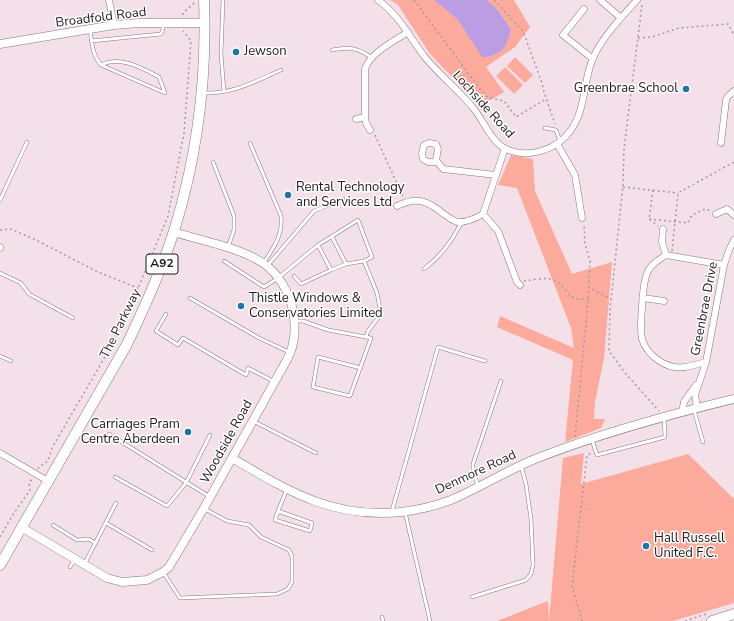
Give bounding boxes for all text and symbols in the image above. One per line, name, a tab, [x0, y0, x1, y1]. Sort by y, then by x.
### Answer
street label: Broadfold Road	[55, 5, 147, 31]
place label: Jewson	[244, 44, 287, 60]
marker: Jewson	[231, 47, 241, 57]
street label: Lochside Road	[449, 68, 517, 142]
place label: Greenbrae School	[574, 81, 678, 97]
marker: Greenbrae School	[681, 84, 691, 94]
place label: Rental Technology and Services Ltd	[296, 180, 405, 211]
marker: Rental Technology and Services Ltd	[283, 190, 293, 200]
road number: A92	[146, 254, 178, 274]
street label: Greenbrae Drive	[688, 261, 722, 357]
street label: The Parkway	[97, 287, 145, 361]
place label: Thistle Windows & Conservatories Limited	[249, 291, 383, 322]
marker: Thistle Windows & Conservatories Limited	[236, 301, 246, 311]
street label: Woodside Road	[198, 398, 256, 486]
place label: Carriages Pram Centre Aberdeen	[81, 417, 180, 448]
marker: Carriages Pram Centre Aberdeen	[183, 427, 193, 437]
street label: Denmore Road	[433, 447, 519, 499]
place label: Hall Russell United F.C.	[654, 531, 725, 562]
marker: Hall Russell United F.C.	[641, 541, 651, 551]

